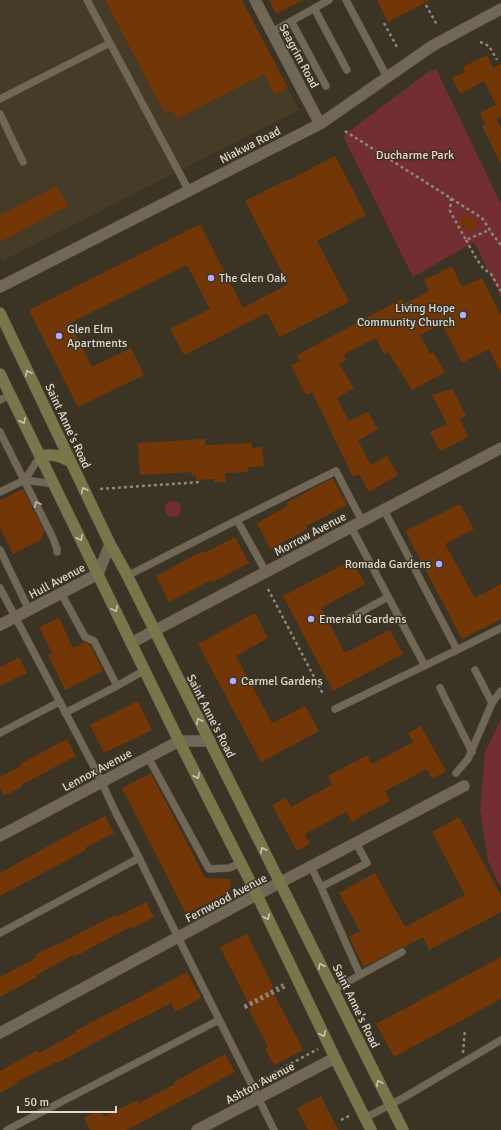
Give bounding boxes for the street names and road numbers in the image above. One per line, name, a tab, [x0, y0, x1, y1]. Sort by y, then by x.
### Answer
street label: Seagrim Road	[275, 21, 322, 91]
street label: Niakwa Road	[217, 124, 283, 167]
street label: Saint Anne's Road	[41, 381, 94, 471]
street label: Morrow Avenue	[272, 509, 349, 560]
street label: Hull Avenue	[26, 560, 88, 603]
street label: Saint Anne's Road	[183, 672, 238, 761]
street label: Lennox Avenue	[60, 746, 135, 795]
street label: Fernwood Avenue	[183, 871, 270, 926]
street label: Saint Anne's Road	[329, 962, 382, 1051]
street label: Ashton Avenue	[223, 1059, 297, 1108]

